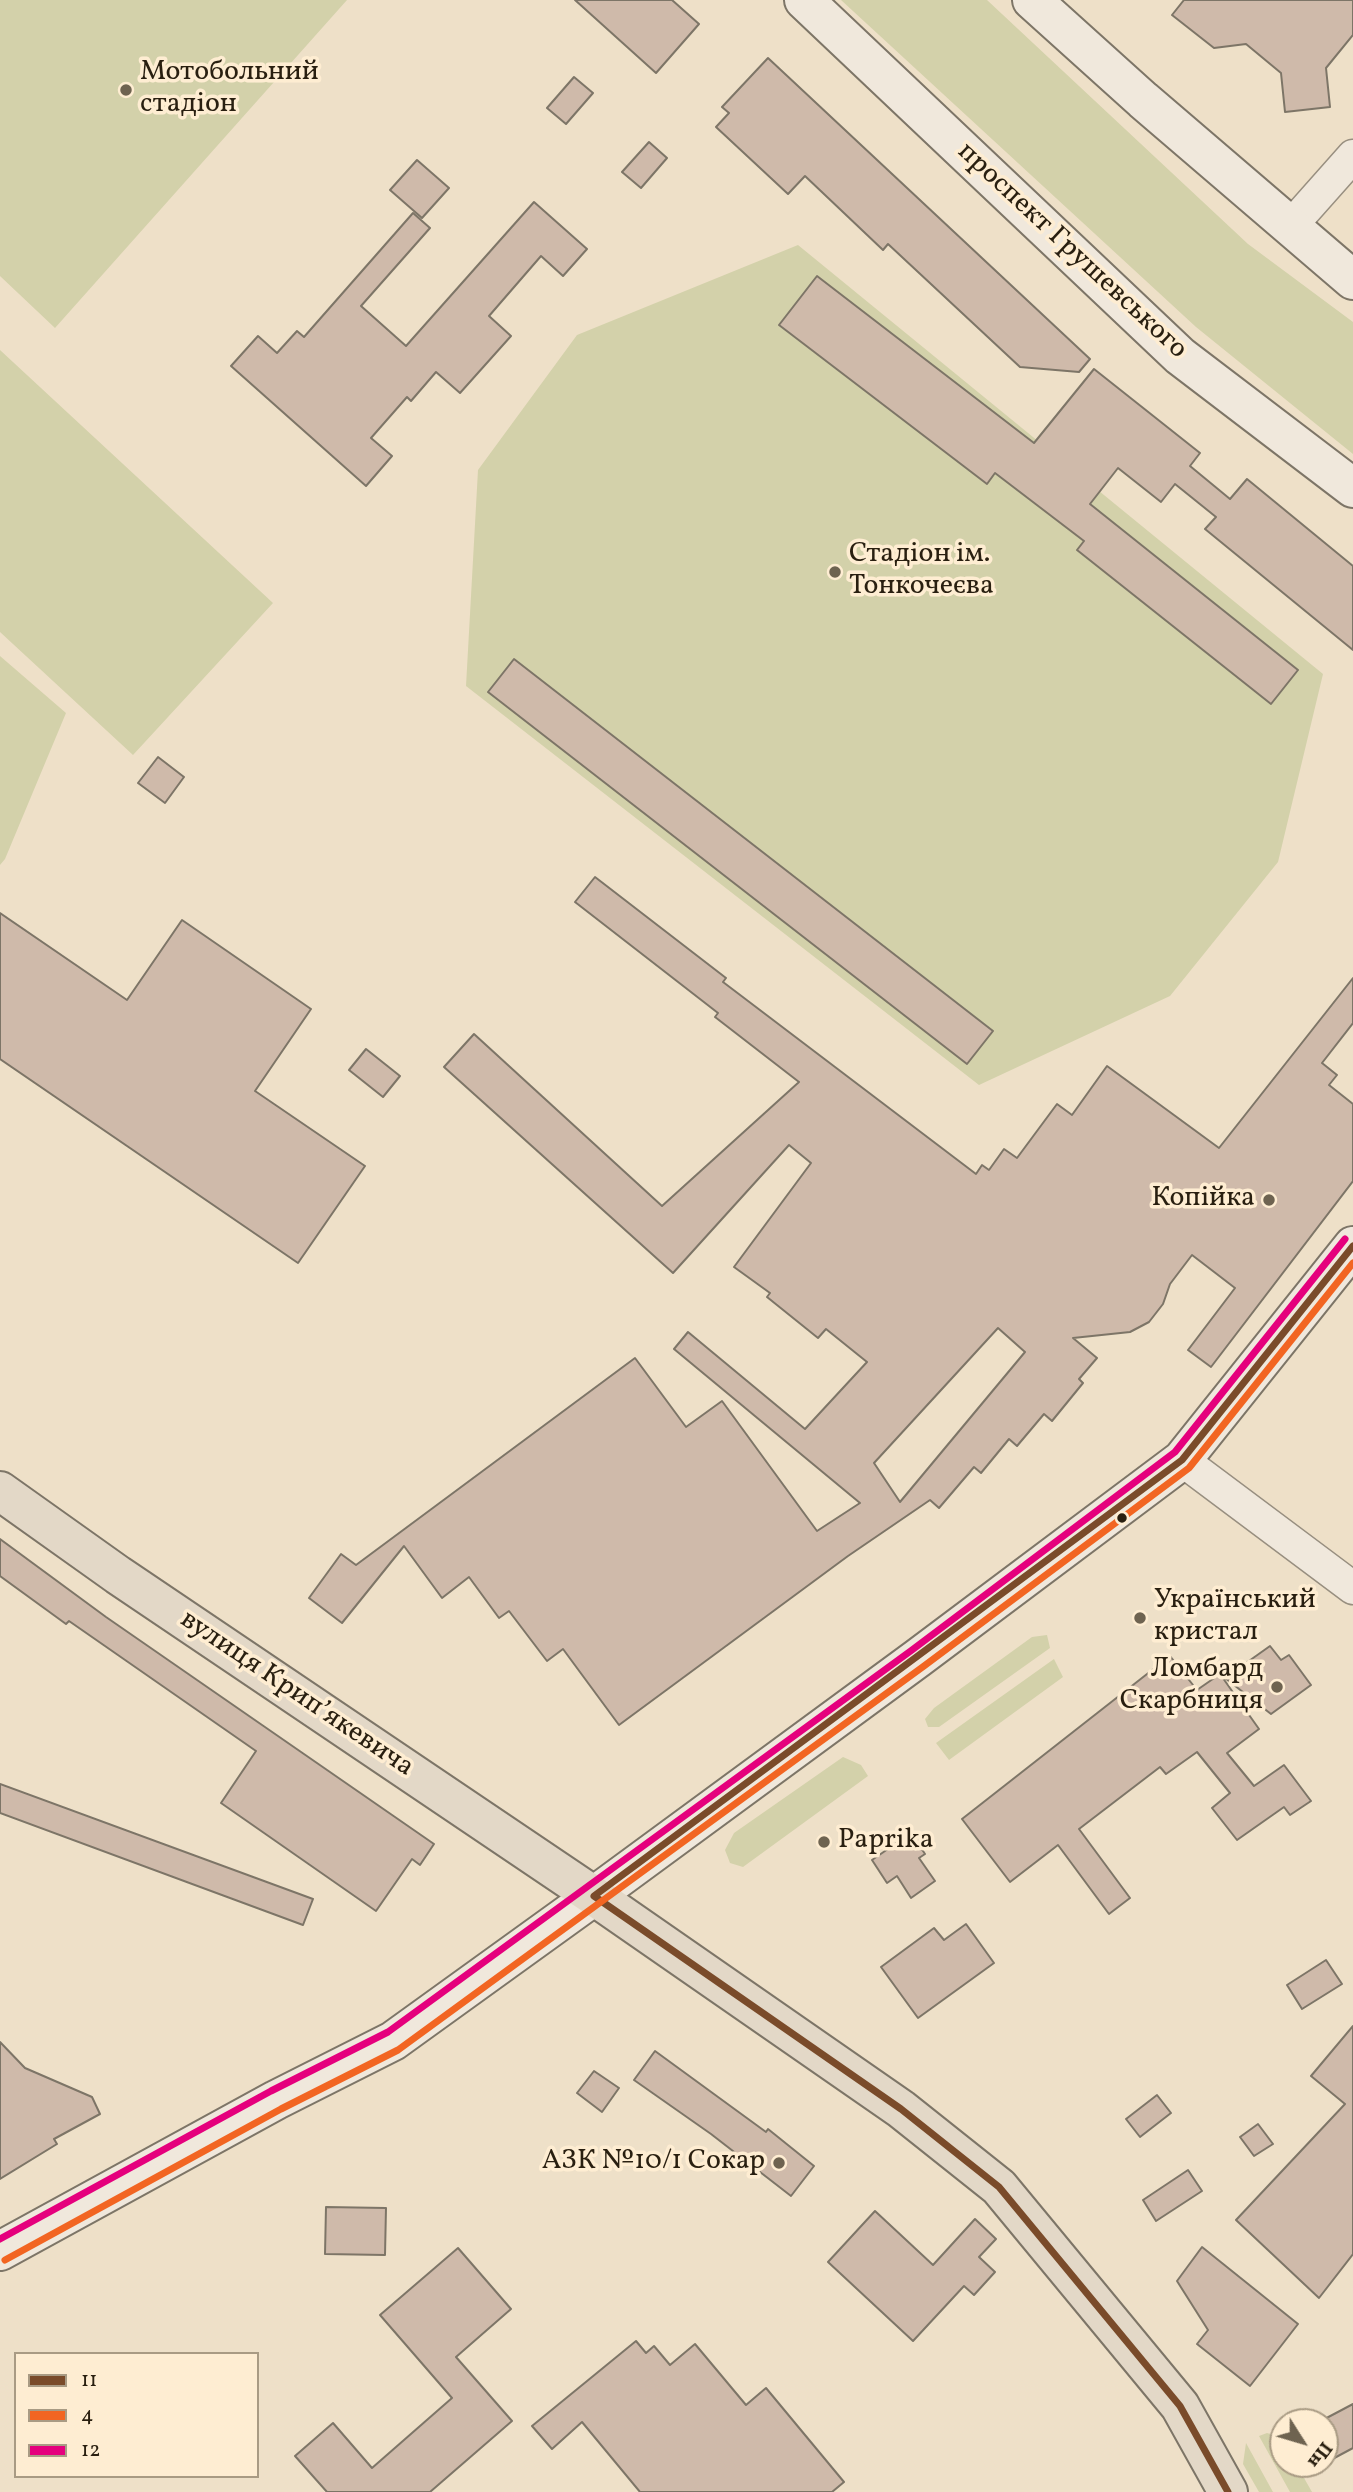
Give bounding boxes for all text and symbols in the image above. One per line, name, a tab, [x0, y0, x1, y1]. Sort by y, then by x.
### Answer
place label: Мотобольний стадіон	[140, 57, 319, 123]
marker: Мотобольний стадіон	[118, 82, 134, 98]
street label: проспект Грушевського	[949, 137, 1193, 367]
place label: Стадіон ім. Тонкочеєва	[849, 539, 994, 605]
marker: Стадіон ім. Тонкочеєва	[827, 564, 843, 580]
place label: Копійка	[1152, 1183, 1255, 1217]
marker: Копійка	[1261, 1192, 1277, 1208]
unlabelled marker	[1115, 1511, 1129, 1525]
place label: Український кристал	[1154, 1585, 1316, 1651]
street label: вулиця Крипʼякевича	[173, 1604, 419, 1786]
marker: Український кристал	[1132, 1610, 1148, 1626]
place label: Ломбард Скарбниця	[1120, 1654, 1263, 1720]
marker: Ломбард Скарбниця	[1269, 1679, 1285, 1695]
place label: Paprika	[838, 1825, 934, 1859]
marker: Paprika	[816, 1834, 832, 1850]
place label: АЗК №10/1 Сокар	[542, 2146, 765, 2180]
marker: АЗК №10/1 Сокар	[771, 2155, 787, 2171]
legend	[14, 2352, 259, 2478]
text: 11	[81, 2366, 97, 2395]
text: 4	[81, 2401, 94, 2430]
north arrow	[1269, 2408, 1339, 2478]
text: 12	[81, 2436, 100, 2465]
text: Пн	[1301, 2436, 1338, 2473]

